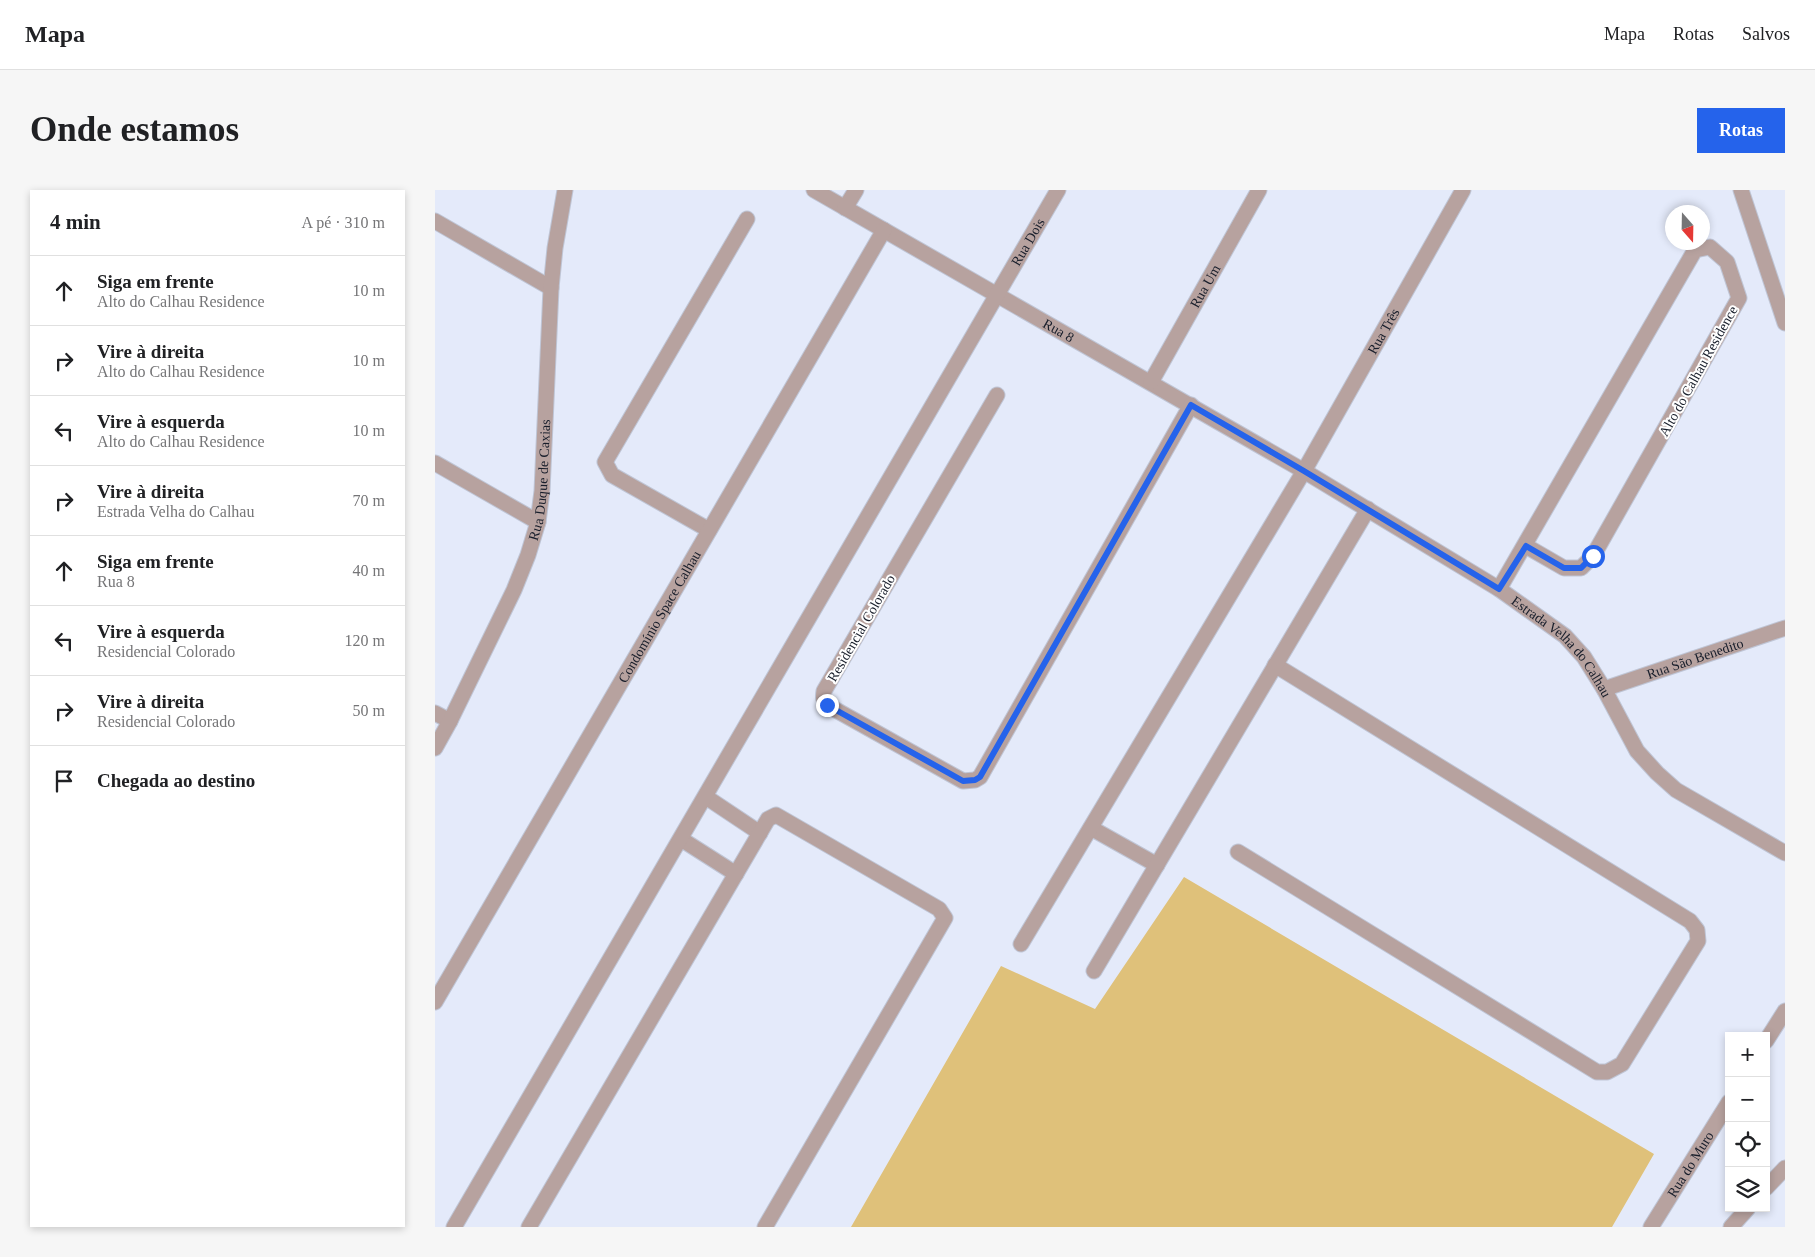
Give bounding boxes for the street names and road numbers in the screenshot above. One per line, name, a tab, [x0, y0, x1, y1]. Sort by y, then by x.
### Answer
street label: Rua Dois	[1008, 216, 1048, 269]
street label: Rua Um	[1187, 262, 1223, 311]
street label: Alto do Calhau Residence	[1656, 304, 1741, 439]
street label: Rua Três	[1365, 306, 1403, 357]
street label: Rua 8	[1040, 316, 1076, 345]
street label: Rua Duque de Caxias	[526, 419, 553, 542]
street label: Condomínio Space Calhau	[615, 548, 704, 685]
street label: Residencial Colorado	[825, 572, 898, 684]
street label: Estrada Velha do Calhau	[1508, 593, 1614, 700]
street label: Rua São Benedito	[1645, 636, 1745, 682]
street label: Rua do Muro	[1664, 1129, 1717, 1200]

